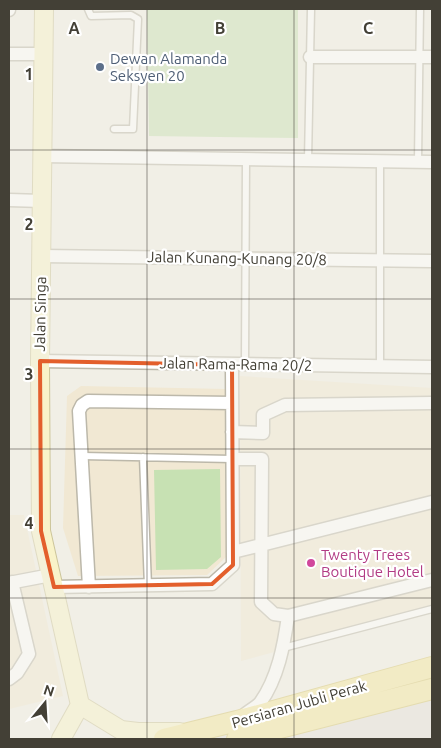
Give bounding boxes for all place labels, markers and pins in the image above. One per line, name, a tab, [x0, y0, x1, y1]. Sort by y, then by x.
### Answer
place label: Dewan Alamanda Seksyen 20	[110, 50, 227, 84]
marker: Dewan Alamanda Seksyen 20	[94, 61, 106, 73]
place label: Twenty Trees Boutique Hotel	[321, 546, 424, 580]
marker: Twenty Trees Boutique Hotel	[305, 557, 317, 569]

